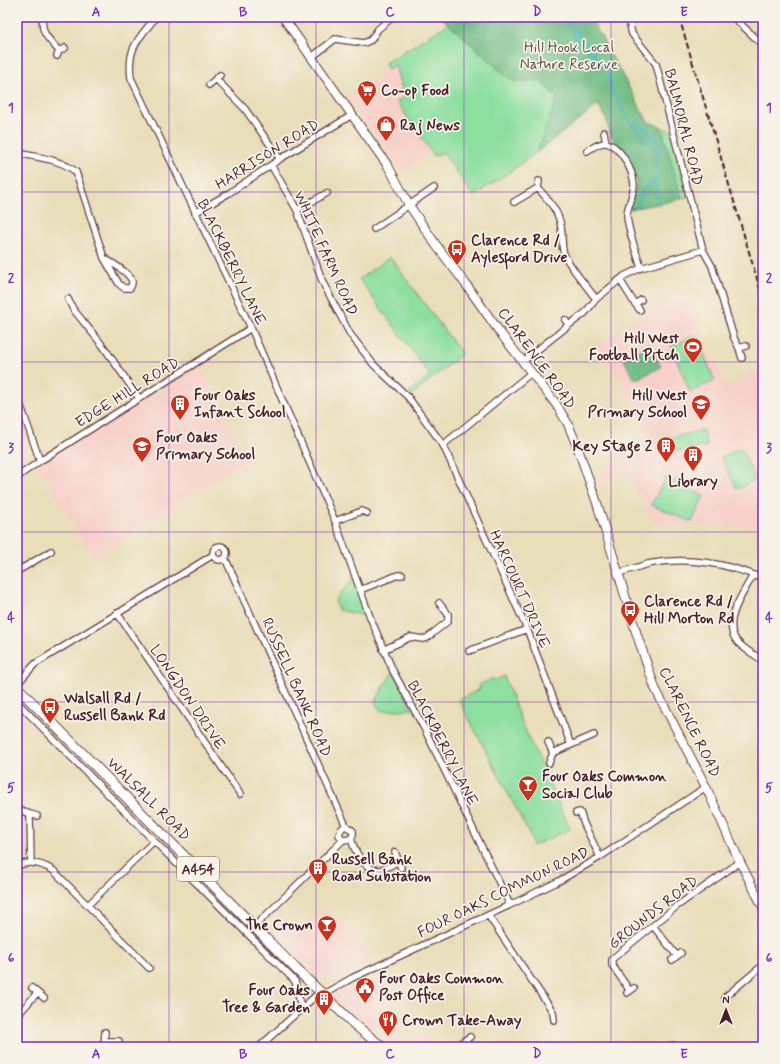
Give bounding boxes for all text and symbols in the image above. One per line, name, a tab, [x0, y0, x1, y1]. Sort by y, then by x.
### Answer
text: A	[92, 4, 100, 21]
text: B	[239, 4, 248, 21]
text: C	[385, 4, 395, 21]
text: D	[533, 4, 542, 21]
text: E	[680, 4, 688, 21]
park label: Hill Hook Local Nature Reserve	[520, 38, 618, 75]
street label: BALMORAL ROAD	[659, 67, 707, 188]
supermarket icon: Co-op Food	[356, 79, 378, 107]
place label: Co-op Food	[381, 81, 449, 101]
text: 1	[8, 100, 14, 117]
text: 1	[766, 100, 772, 117]
shop icon: Raj News	[375, 114, 397, 142]
street label: HARRISON ROAD	[212, 115, 323, 195]
place label: Raj News	[400, 116, 460, 136]
street label: WHITE FARM ROAD	[289, 188, 362, 319]
street label: BLACKBERRY LANE	[192, 196, 270, 329]
place label: Clarence Rd / Aylesford Drive	[471, 231, 568, 270]
bus stop icon: Clarence Rd / Aylesford Drive	[446, 238, 468, 266]
text: 2	[8, 270, 15, 287]
text: 2	[766, 270, 773, 287]
street label: CLARENCE ROAD	[493, 304, 580, 413]
place label: Hill West Football Pitch	[589, 329, 680, 366]
sports icon: Hill West Football Pitch	[682, 336, 704, 364]
street label: EDGE HILL ROAD	[72, 353, 183, 433]
place label: Four Oaks Infant School	[194, 386, 286, 423]
place label: Hill West Primary School	[588, 386, 688, 423]
building icon: Four Oaks Infant School	[169, 393, 191, 421]
school or university icon: Hill West Primary School	[690, 393, 712, 421]
place label: Four Oaks Primary School	[156, 428, 255, 465]
school or university icon: Four Oaks Primary School	[131, 435, 153, 463]
building icon: Key Stage 2	[655, 435, 677, 463]
place label: Key Stage 2	[573, 437, 653, 459]
text: 3	[8, 440, 14, 457]
text: 3	[766, 440, 772, 457]
building icon: Library	[682, 444, 704, 472]
place label: Library	[668, 472, 718, 492]
street label: HARCOURT DRIVE	[484, 527, 554, 652]
place label: Clarence Rd / Hill Morton Rd	[644, 592, 734, 629]
bus stop icon: Clarence Rd / Hill Morton Rd	[619, 599, 641, 627]
text: 4	[7, 610, 15, 627]
text: 4	[765, 610, 773, 627]
street label: RUSSELL BANK ROAD	[256, 615, 336, 760]
street label: LONGDON DRIVE	[145, 641, 230, 754]
street label: CLARENCE ROAD	[654, 664, 725, 781]
street label: BLACKBERRY LANE	[402, 677, 482, 810]
place label: Walsall Rd / Russell Bank Rd	[63, 689, 166, 726]
bus stop icon: Walsall Rd / Russell Bank Rd	[39, 696, 61, 724]
street label: WALSALL ROAD	[102, 754, 194, 846]
place label: Four Oaks Common Social Club	[542, 767, 667, 804]
bar icon: Four Oaks Common Social Club	[517, 774, 539, 802]
text: 5	[7, 780, 15, 797]
text: 5	[765, 780, 773, 797]
street label: FOUR OAKS COMMON ROAD	[414, 843, 593, 943]
place label: Russell Bank Road Substation	[332, 850, 432, 887]
road number: A454	[177, 857, 219, 881]
building icon: Russell Bank Road Substation	[307, 857, 329, 885]
street label: GROUNDS ROAD	[605, 871, 703, 954]
bar icon: The Crown	[316, 914, 338, 942]
place label: The Crown	[246, 916, 313, 936]
text: 6	[8, 950, 15, 967]
text: 6	[766, 950, 773, 967]
place label: Four Oaks Common Post Office	[379, 969, 504, 1006]
public building icon: Four Oaks Common Post Office	[354, 976, 376, 1004]
place label: Four Oaks Tree & Garden	[222, 981, 310, 1018]
building icon: Four Oaks Tree & Garden	[313, 988, 335, 1016]
north arrow	[706, 990, 746, 1030]
text: N	[722, 994, 730, 1008]
restaurant icon: Crown Take-Away	[377, 1009, 399, 1037]
place label: Crown Take-Away	[402, 1011, 522, 1031]
text: A	[92, 1046, 100, 1063]
text: B	[239, 1046, 248, 1063]
text: C	[385, 1046, 395, 1063]
text: D	[533, 1046, 542, 1063]
text: E	[680, 1046, 688, 1063]

